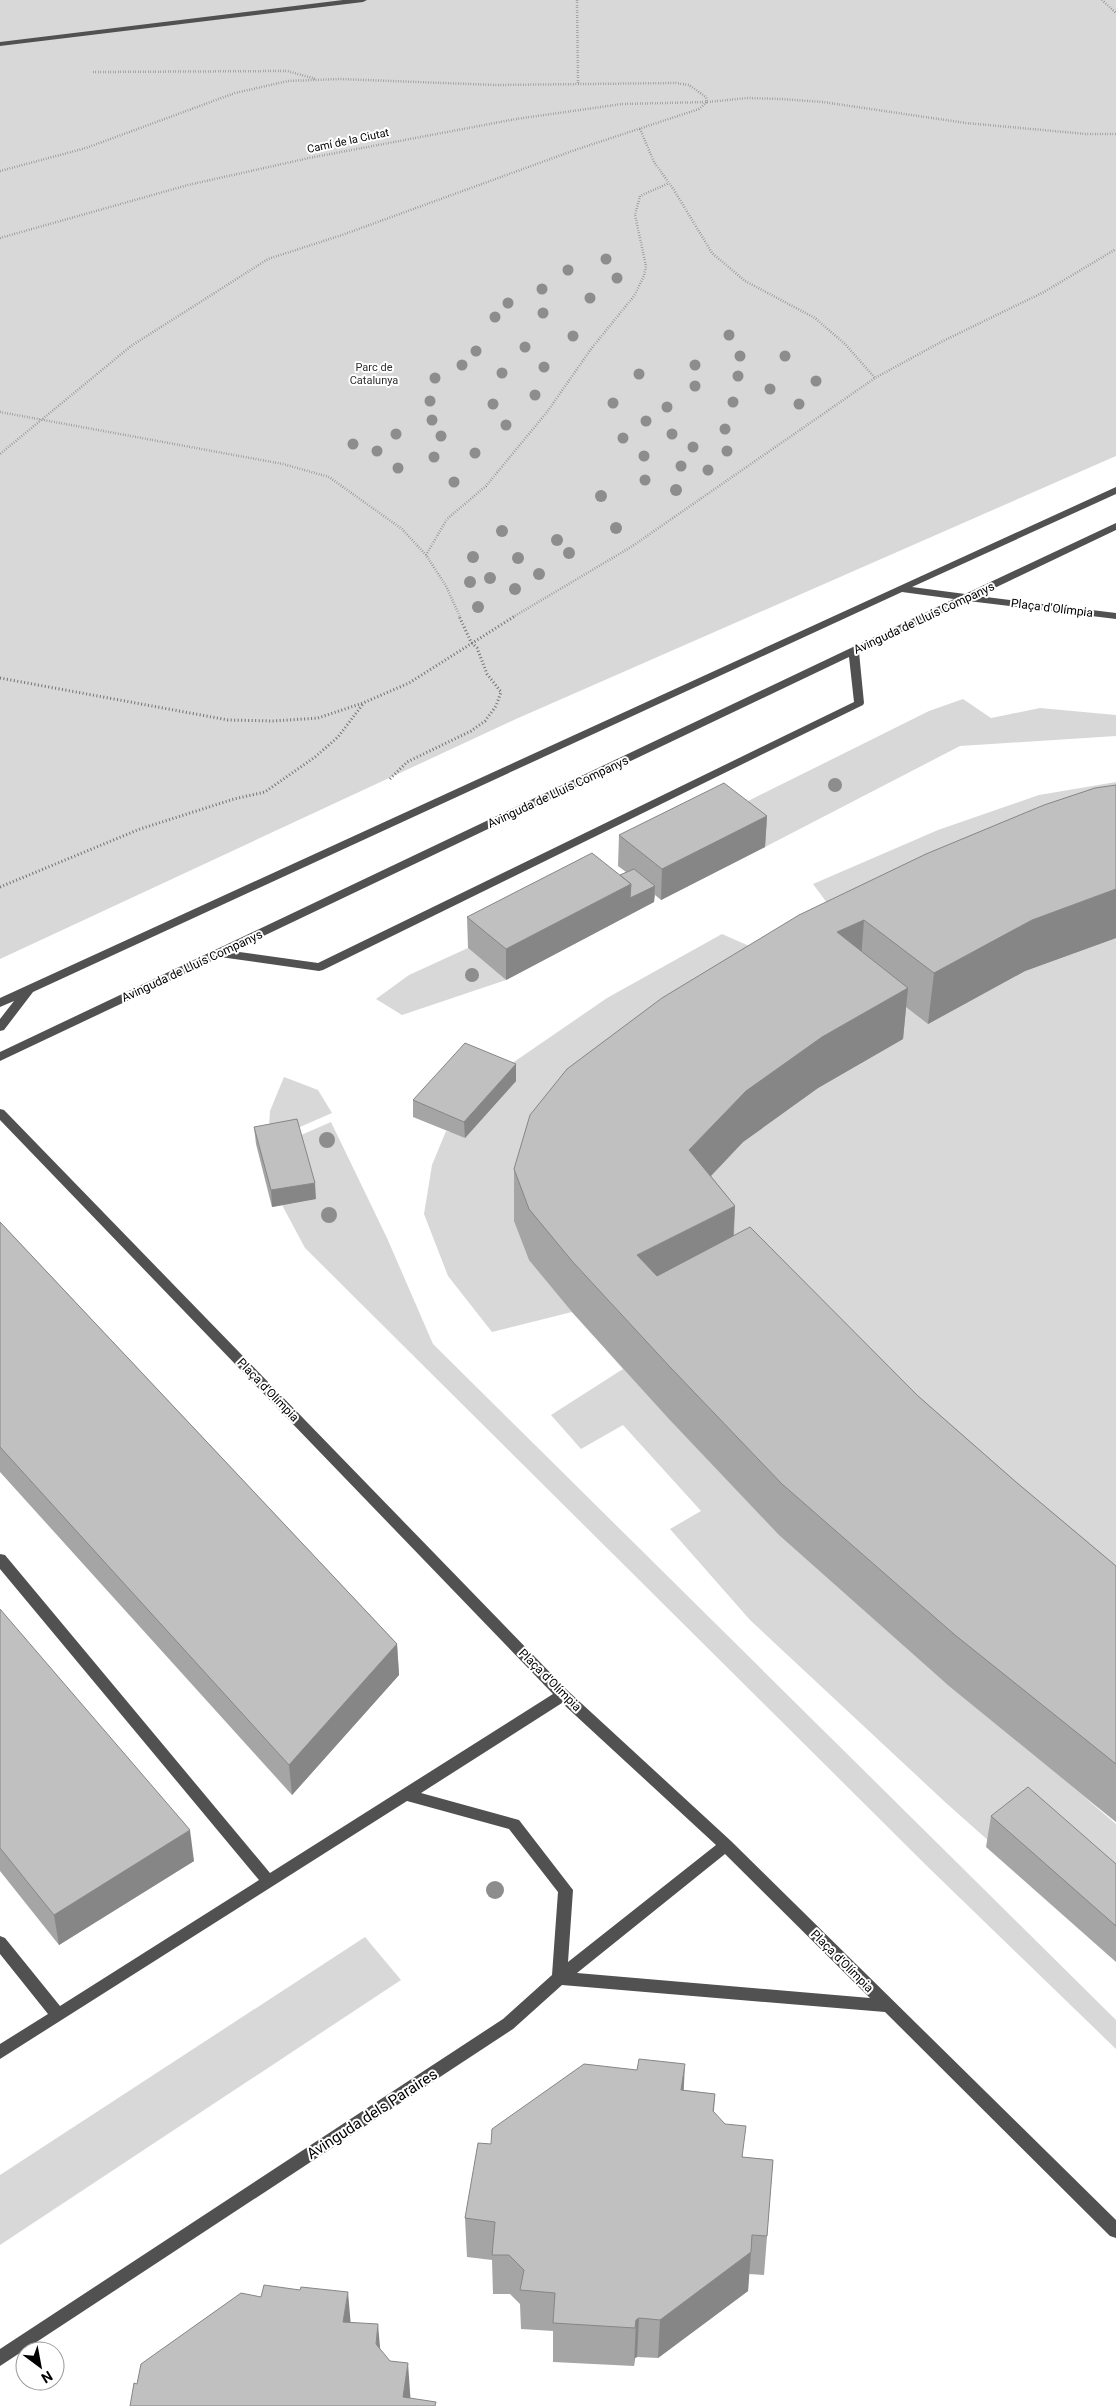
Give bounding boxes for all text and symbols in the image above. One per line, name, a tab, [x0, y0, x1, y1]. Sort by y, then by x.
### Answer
street label: Camí de la Ciutat	[306, 126, 391, 156]
park label: Parc de Catalunya	[350, 361, 398, 387]
street label: Avinguda de Lluís Companys	[851, 579, 997, 657]
street label: Plaça d'Olímpia	[1010, 596, 1094, 620]
street label: Avinguda de Lluís Companys	[485, 753, 631, 831]
street label: Avinguda de Lluís Companys	[119, 927, 265, 1005]
street label: Plaça d'Olímpia	[234, 1355, 302, 1425]
street label: Plaça d'Olímpia	[516, 1646, 584, 1714]
street label: Plaça d'Olímpia	[808, 1927, 876, 1995]
street label: Avinguda dels Paraires	[303, 2065, 441, 2163]
north arrow	[15, 2341, 65, 2391]
text: N	[38, 2368, 55, 2386]

